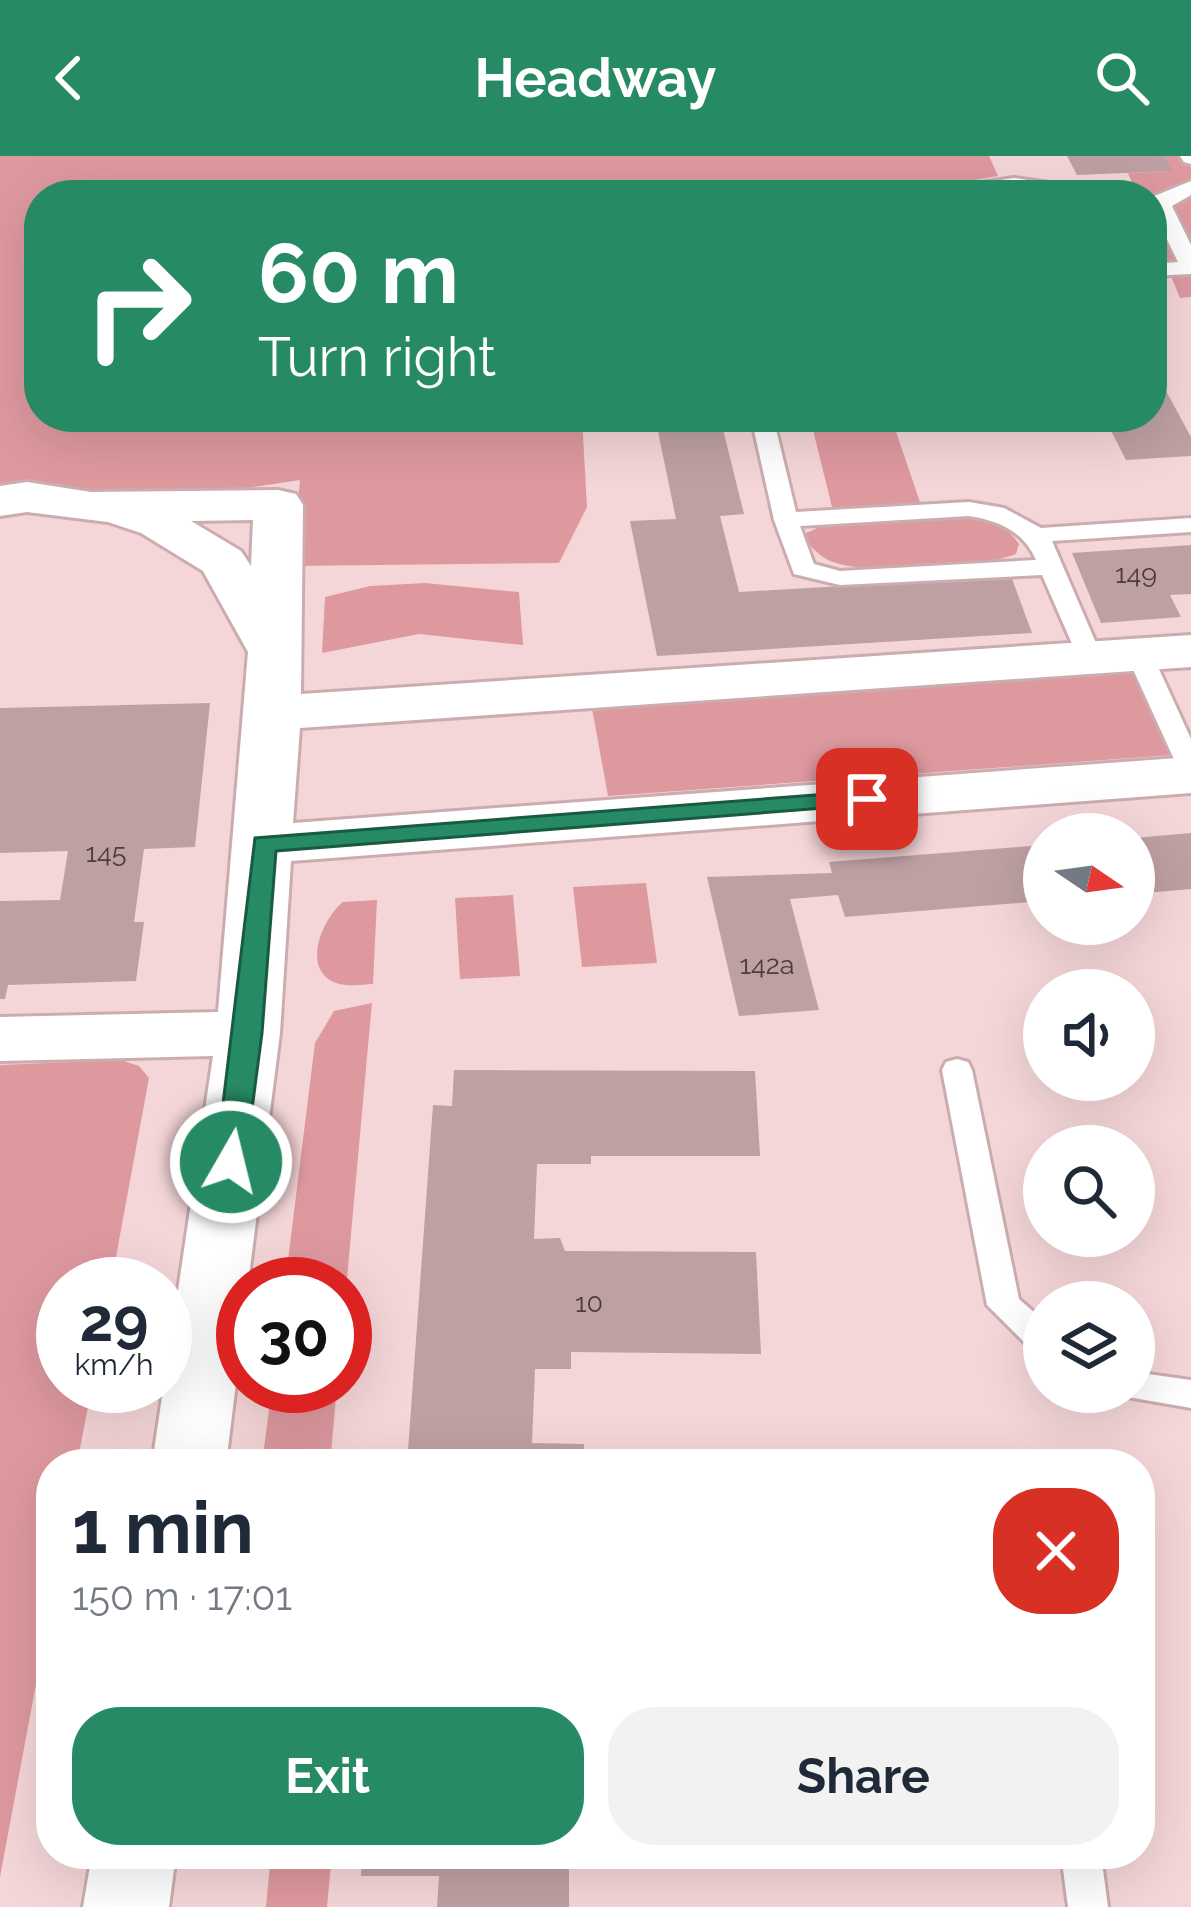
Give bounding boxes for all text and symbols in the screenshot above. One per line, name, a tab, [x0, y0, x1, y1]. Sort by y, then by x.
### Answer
icon: back	[36, 45, 102, 111]
icon: search	[1089, 45, 1155, 111]
text: Headway	[475, 46, 716, 110]
text: 60 m	[258, 224, 459, 323]
icon: right	[60, 228, 216, 384]
text: Turn right	[258, 325, 496, 389]
house number: 149	[1115, 558, 1157, 589]
pin	[816, 748, 918, 850]
icon: arrive	[834, 766, 900, 832]
north arrow	[1023, 813, 1155, 945]
map controls	[1023, 813, 1155, 1413]
house number: 145	[85, 837, 127, 868]
house number: 142а	[739, 949, 795, 980]
button: sound	[1023, 969, 1155, 1101]
position arrow	[168, 1099, 294, 1225]
button: search	[1023, 1125, 1155, 1257]
speed limit sign: 30	[216, 1257, 372, 1413]
button: layers	[1023, 1281, 1155, 1413]
text: 29	[79, 1285, 149, 1355]
house number: 10	[575, 1287, 603, 1318]
text: km/h	[74, 1347, 154, 1382]
text: 1 min	[72, 1485, 254, 1570]
button: close	[993, 1488, 1119, 1614]
text: 150 m · 17:01	[72, 1573, 292, 1619]
button: Exit	[72, 1707, 584, 1845]
button: Share	[608, 1707, 1119, 1845]

